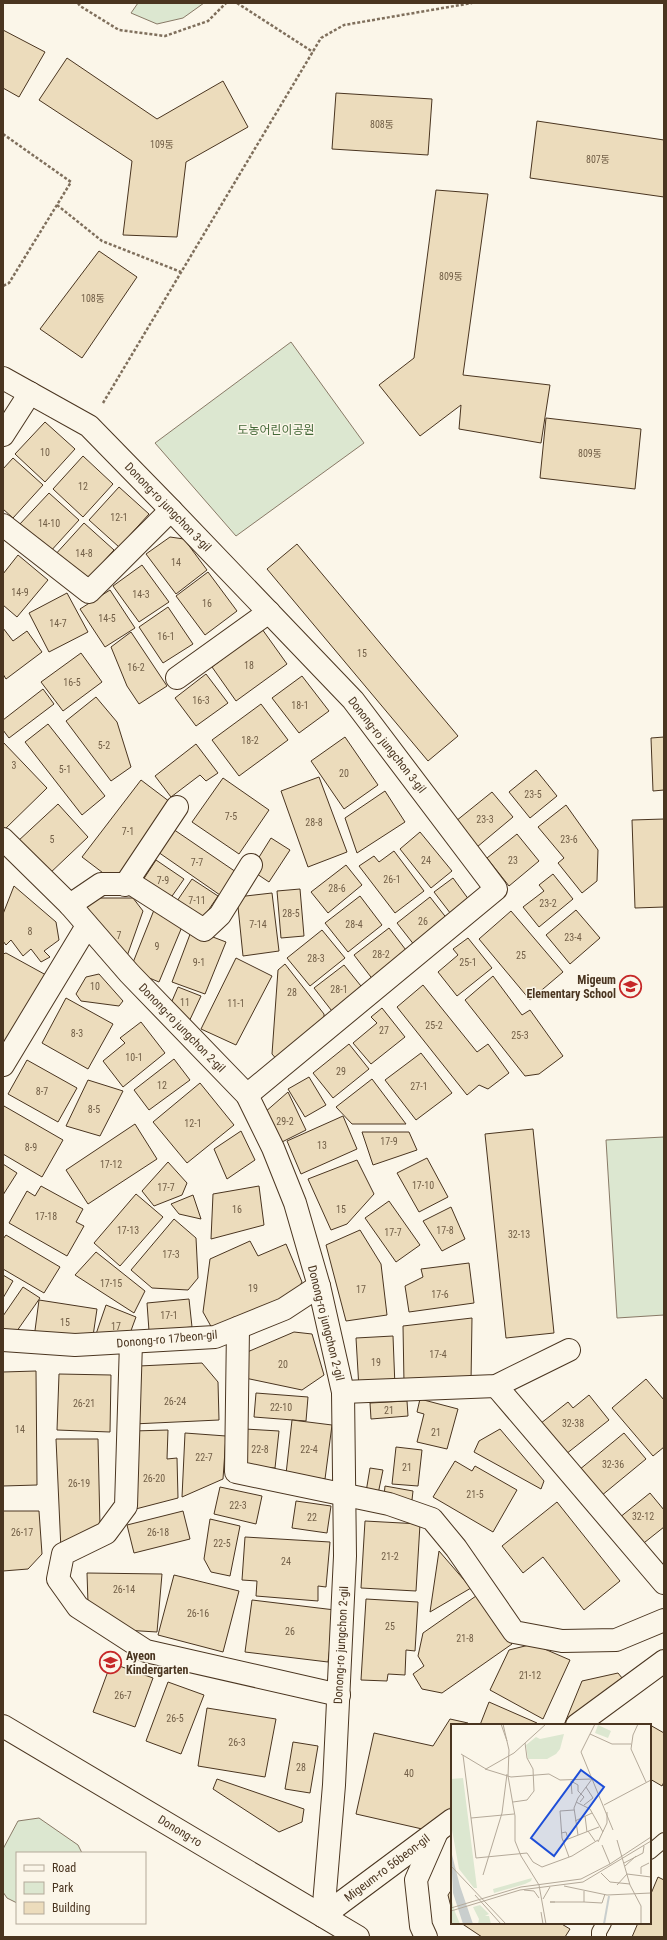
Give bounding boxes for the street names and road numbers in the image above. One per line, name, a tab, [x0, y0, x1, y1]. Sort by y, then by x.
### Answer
street label: Donong-ro jungchon 3-gil	[122, 460, 214, 554]
street label: Donong-ro jungchon 3-gil	[345, 694, 429, 796]
street label: Donong-ro jungchon 2-gil	[136, 981, 228, 1075]
street label: Donong-ro jungchon 2-gil	[305, 1264, 347, 1382]
street label: Donong-ro 17beon-gil	[116, 1328, 218, 1350]
street label: Donong-ro jungchon 2-gil	[331, 1586, 351, 1704]
street label: Donong-ro	[155, 1812, 205, 1850]
street label: Migeum-ro 56beon-gil	[342, 1831, 432, 1905]

